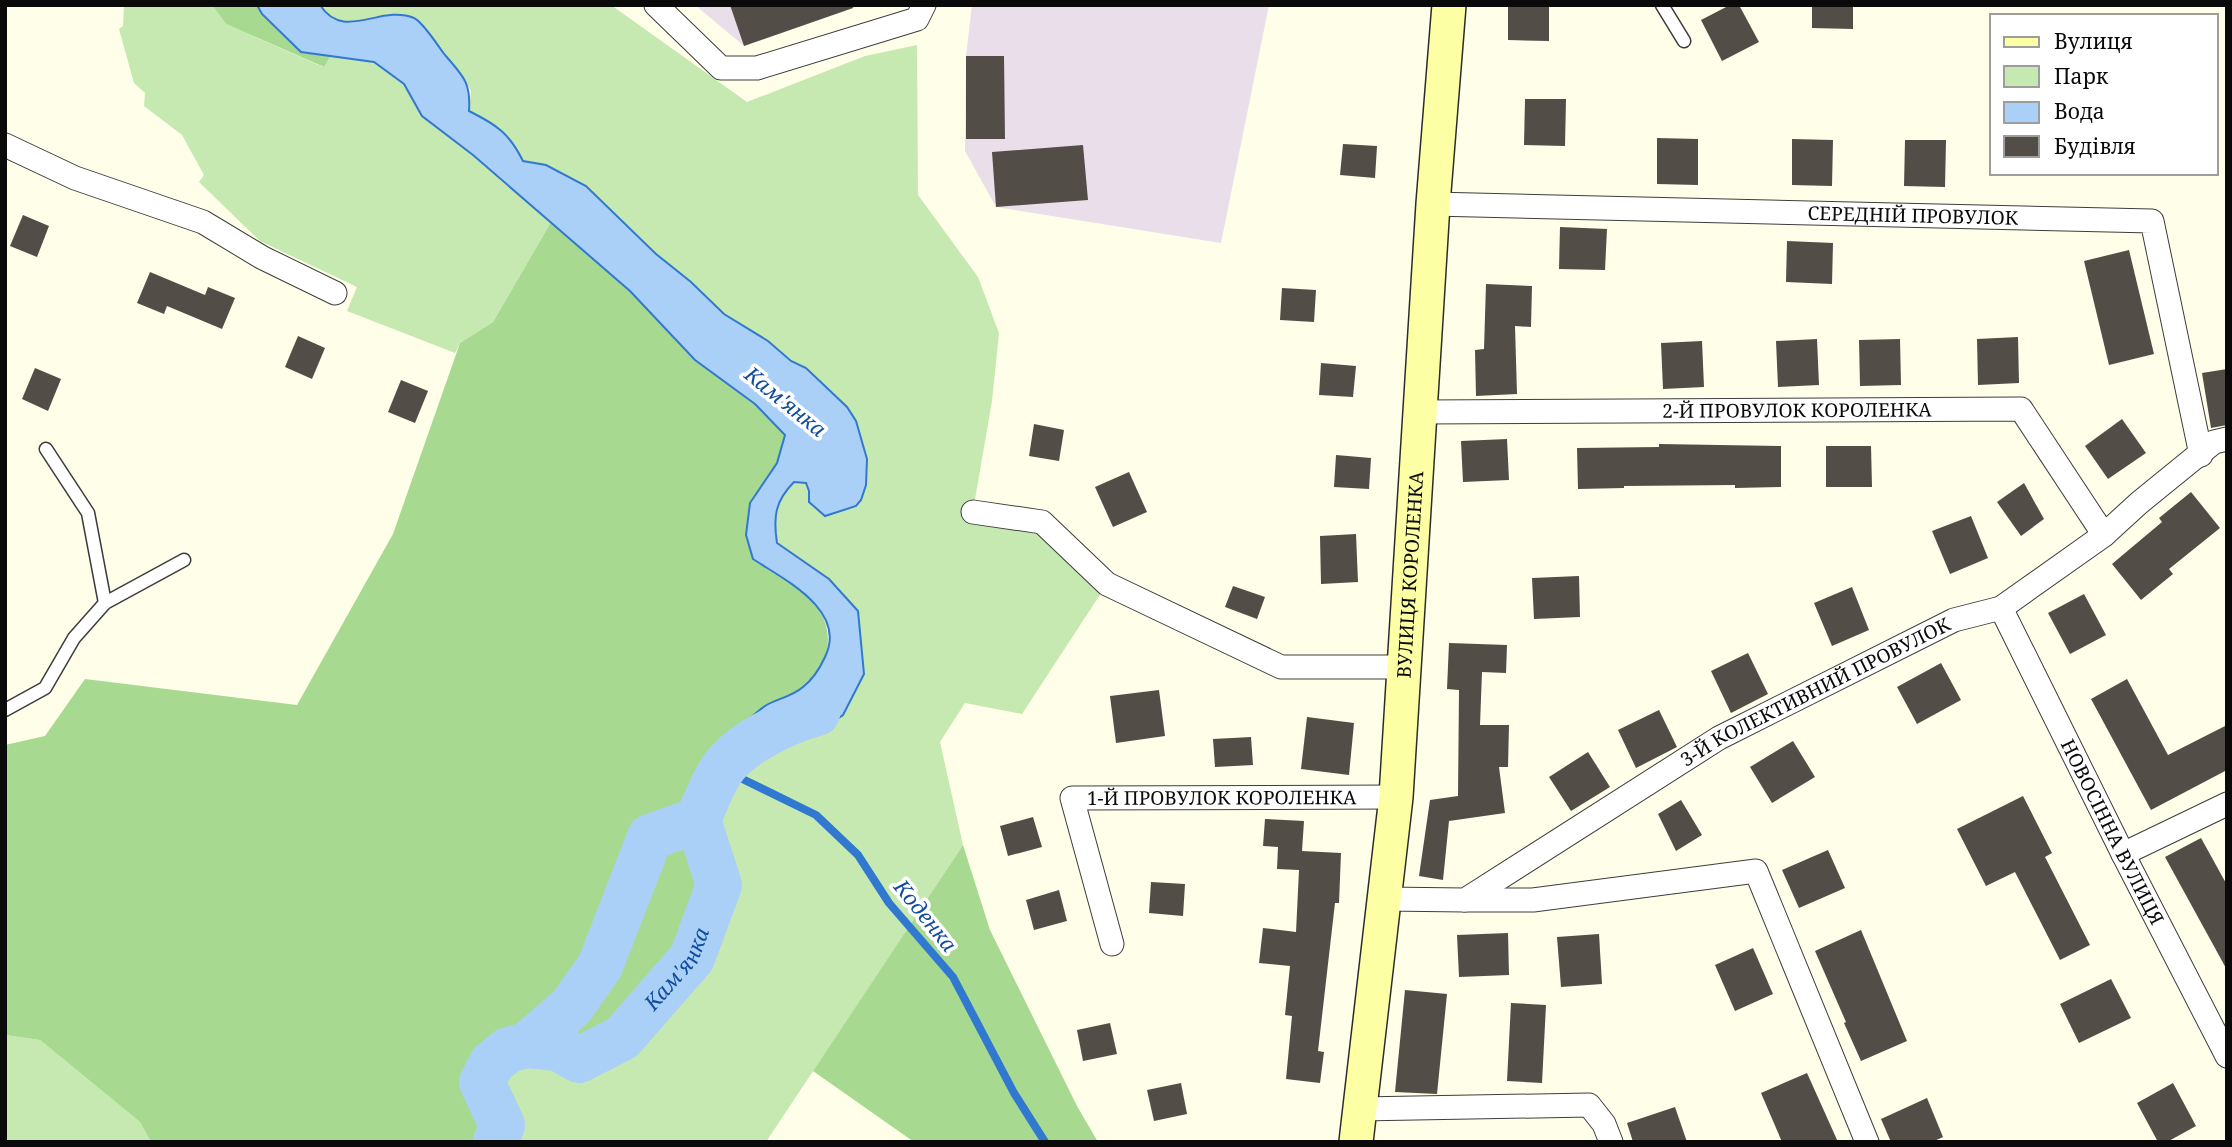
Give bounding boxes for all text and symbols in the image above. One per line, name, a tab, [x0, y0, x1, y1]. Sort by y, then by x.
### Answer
legend	[1990, 14, 2218, 175]
text: Вулиця	[2054, 27, 2133, 55]
text: Парк	[2054, 62, 2109, 90]
text: Вода	[2054, 97, 2105, 125]
text: Будівля	[2054, 132, 2136, 160]
street label: СЕРЕДНІЙ ПРОВУЛОК	[1807, 200, 2019, 231]
water label: Кам'янка	[738, 359, 832, 443]
street label: 2-Й ПРОВУЛОК КОРОЛЕНКА	[1662, 396, 1932, 424]
street label: ВУЛИЦЯ КОРОЛЕНКА	[1390, 470, 1429, 679]
street label: 3-Й КОЛЕКТИВНИЙ ПРОВУЛОК	[1675, 611, 1955, 772]
street label: НОВОСІННА ВУЛИЦЯ	[2055, 735, 2170, 929]
street label: 1-Й ПРОВУЛОК КОРОЛЕНКА	[1087, 784, 1357, 811]
water label: Коденка	[887, 873, 963, 957]
water label: Кам'янка	[637, 923, 715, 1017]

